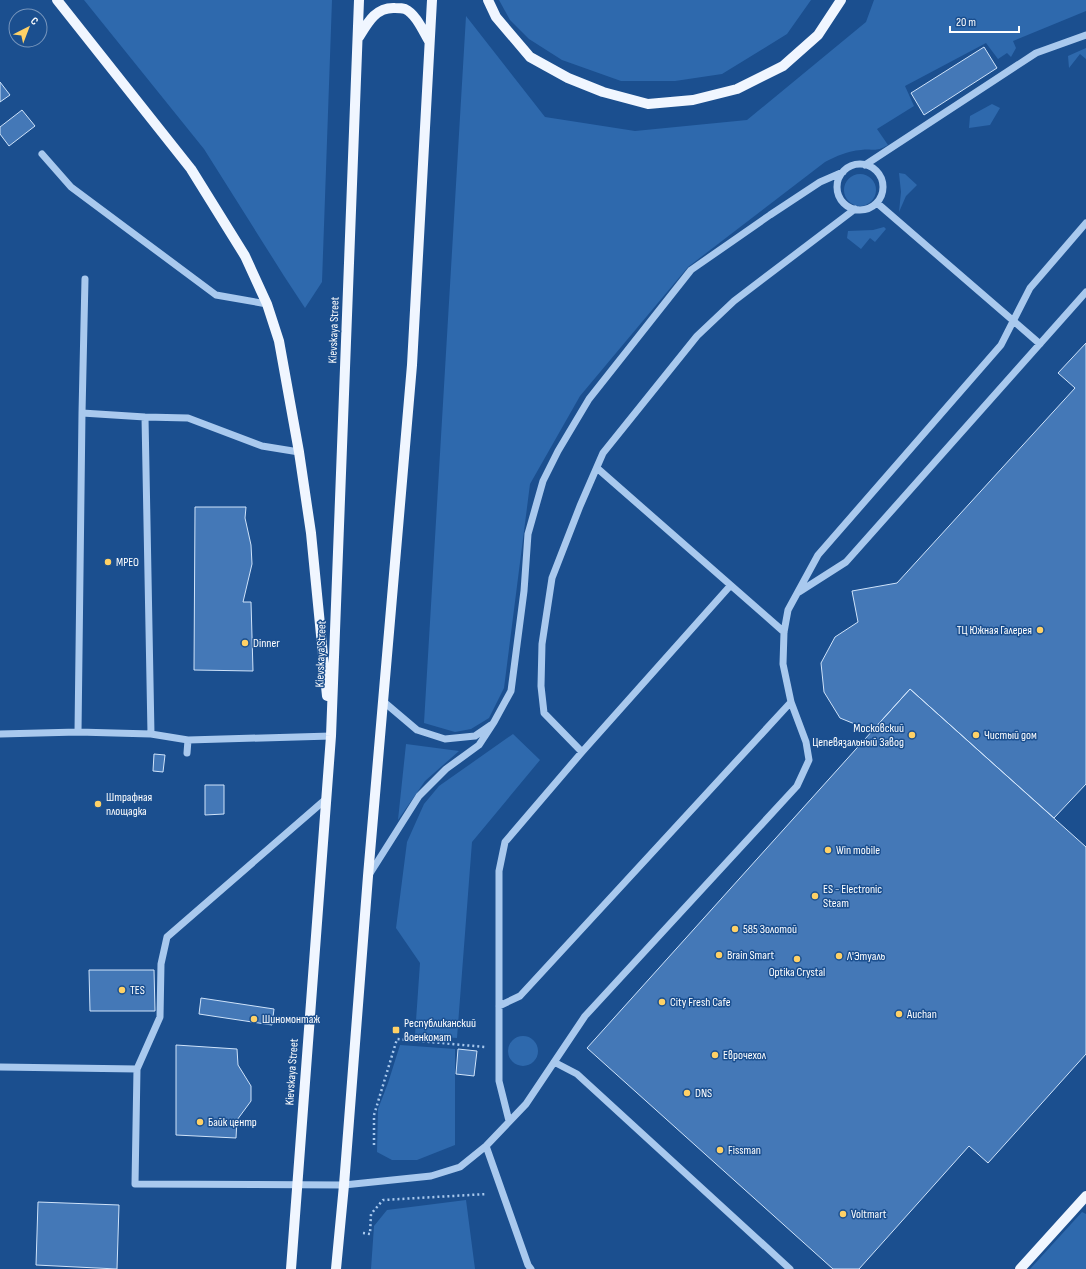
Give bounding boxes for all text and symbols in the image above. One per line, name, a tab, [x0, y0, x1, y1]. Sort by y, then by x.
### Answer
north arrow	[8, 8, 48, 48]
scale bar	[950, 8, 1019, 34]
text: С	[28, 14, 41, 28]
text: 20 m	[956, 15, 976, 30]
street label: Kievskaya Street	[325, 296, 343, 364]
place label: МРЕО	[116, 555, 139, 570]
marker: МРЕО	[103, 557, 113, 567]
street label: Kievskaya Street	[312, 620, 330, 688]
place label: ТЦ Южная Галерея	[957, 623, 1032, 638]
marker: ТЦ Южная Галерея	[1035, 625, 1045, 635]
place label: Dinner	[253, 636, 280, 651]
marker: Dinner	[240, 638, 250, 648]
place label: Московский Цепевязальный Завод	[812, 721, 904, 750]
place label: Чистый дом	[984, 728, 1037, 743]
marker: Московский Цепевязальный Завод	[907, 730, 917, 740]
marker: Чистый дом	[971, 730, 981, 740]
place label: Штрафная площадка	[106, 790, 153, 819]
marker: Штрафная площадка	[93, 799, 103, 809]
place label: Win mobile	[836, 843, 880, 858]
marker: Win mobile	[823, 845, 833, 855]
place label: ES - Electronic Steam	[823, 882, 882, 911]
marker: ES - Electronic Steam	[810, 891, 820, 901]
place label: 585 Золотой	[743, 922, 797, 937]
marker: 585 Золотой	[730, 924, 740, 934]
place label: Brain Smart	[727, 948, 775, 963]
place label: Л'Этуаль	[846, 949, 886, 964]
marker: Brain Smart	[714, 950, 724, 960]
marker: Л'Этуаль	[834, 951, 844, 961]
marker: Optika Crystal	[792, 954, 802, 964]
place label: Optika Crystal	[769, 965, 825, 980]
place label: TES	[130, 983, 145, 998]
marker: TES	[117, 985, 127, 995]
place label: City Fresh Cafe	[670, 995, 731, 1010]
marker: City Fresh Cafe	[657, 997, 667, 1007]
place label: Auchan	[906, 1007, 937, 1022]
marker: Auchan	[894, 1009, 904, 1019]
place label: Шиномонтаж	[262, 1012, 320, 1027]
marker: Шиномонтаж	[249, 1014, 259, 1024]
place label: Республиканский военкомат	[404, 1016, 476, 1045]
marker: Республиканский военкомат	[391, 1025, 401, 1035]
street label: Kievskaya Street	[282, 1038, 302, 1106]
place label: Еврочехол	[723, 1048, 767, 1063]
marker: Еврочехол	[710, 1050, 720, 1060]
place label: DNS	[695, 1086, 712, 1101]
marker: DNS	[682, 1088, 692, 1098]
place label: Байк центр	[208, 1115, 257, 1130]
marker: Байк центр	[195, 1117, 205, 1127]
place label: Fissman	[728, 1143, 761, 1158]
marker: Fissman	[715, 1145, 725, 1155]
place label: Voltmart	[851, 1207, 887, 1222]
marker: Voltmart	[838, 1209, 848, 1219]

